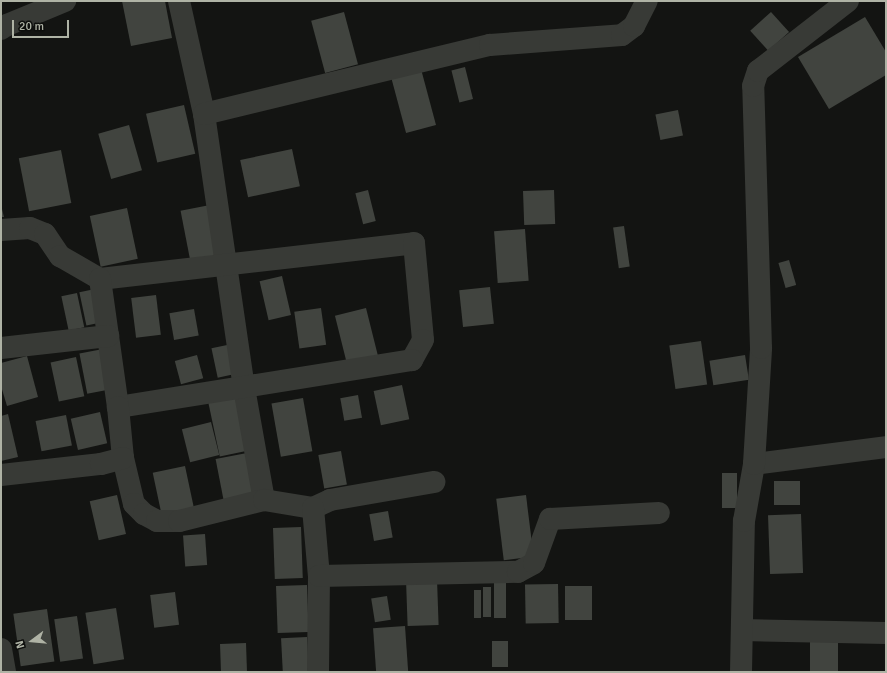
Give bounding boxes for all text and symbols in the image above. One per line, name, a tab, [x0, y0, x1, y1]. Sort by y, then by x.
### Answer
scale bar	[14, 12, 71, 38]
text: 20 m	[19, 19, 44, 34]
north arrow	[12, 621, 52, 661]
text: N	[13, 639, 27, 650]

